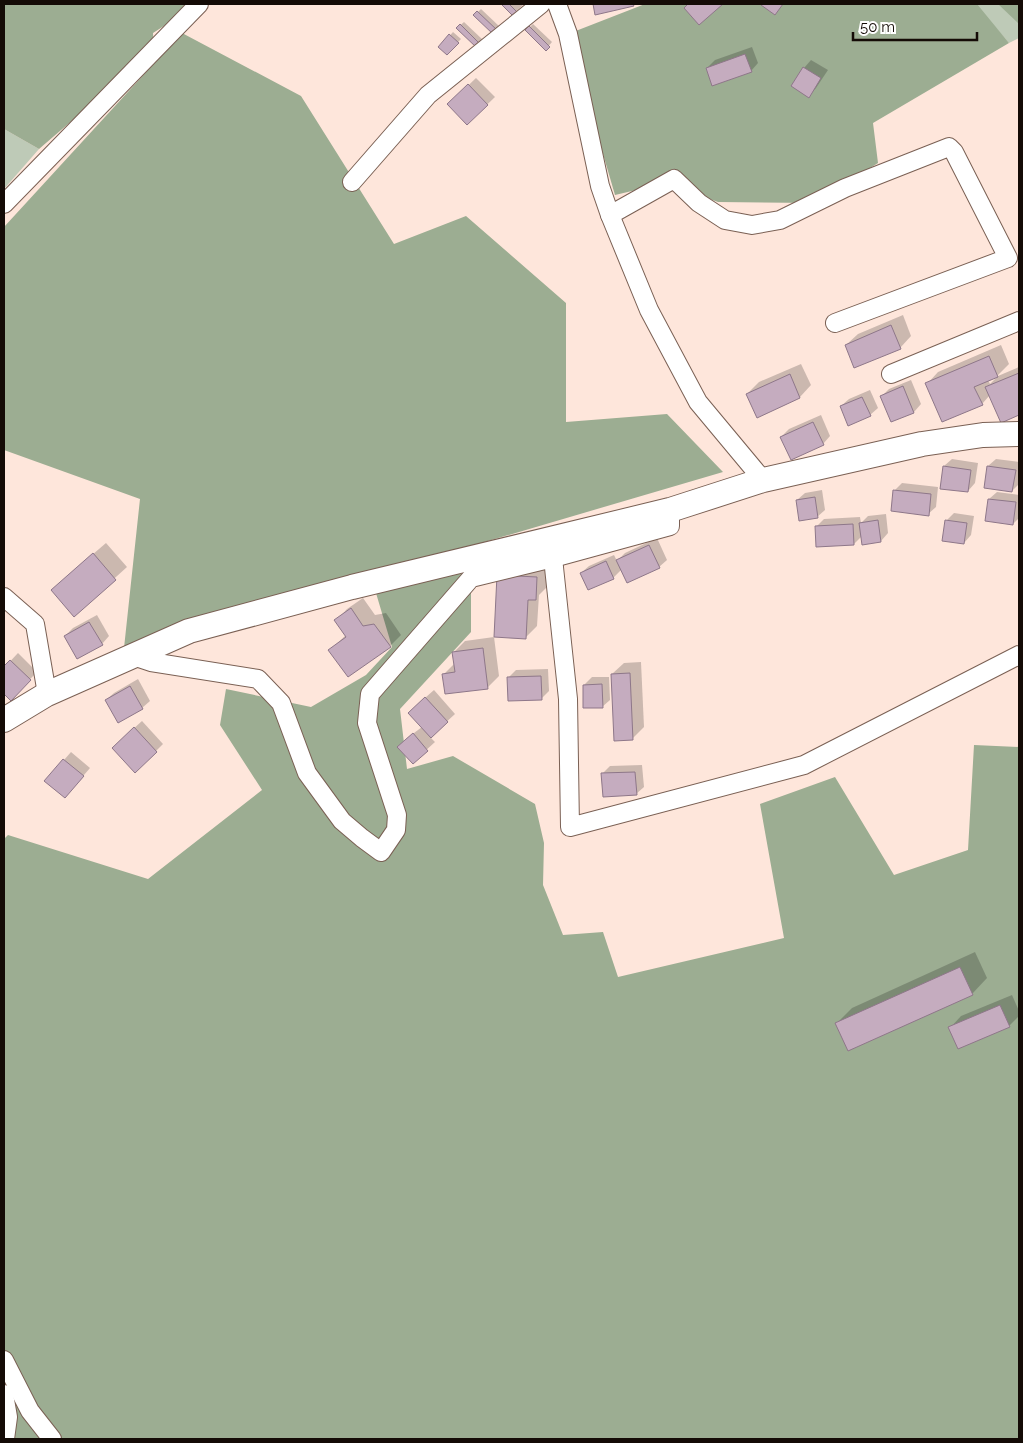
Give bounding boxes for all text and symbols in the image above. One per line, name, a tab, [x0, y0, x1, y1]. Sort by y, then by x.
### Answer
scale bar	[853, 10, 977, 42]
text: 50 m	[860, 18, 895, 36]

